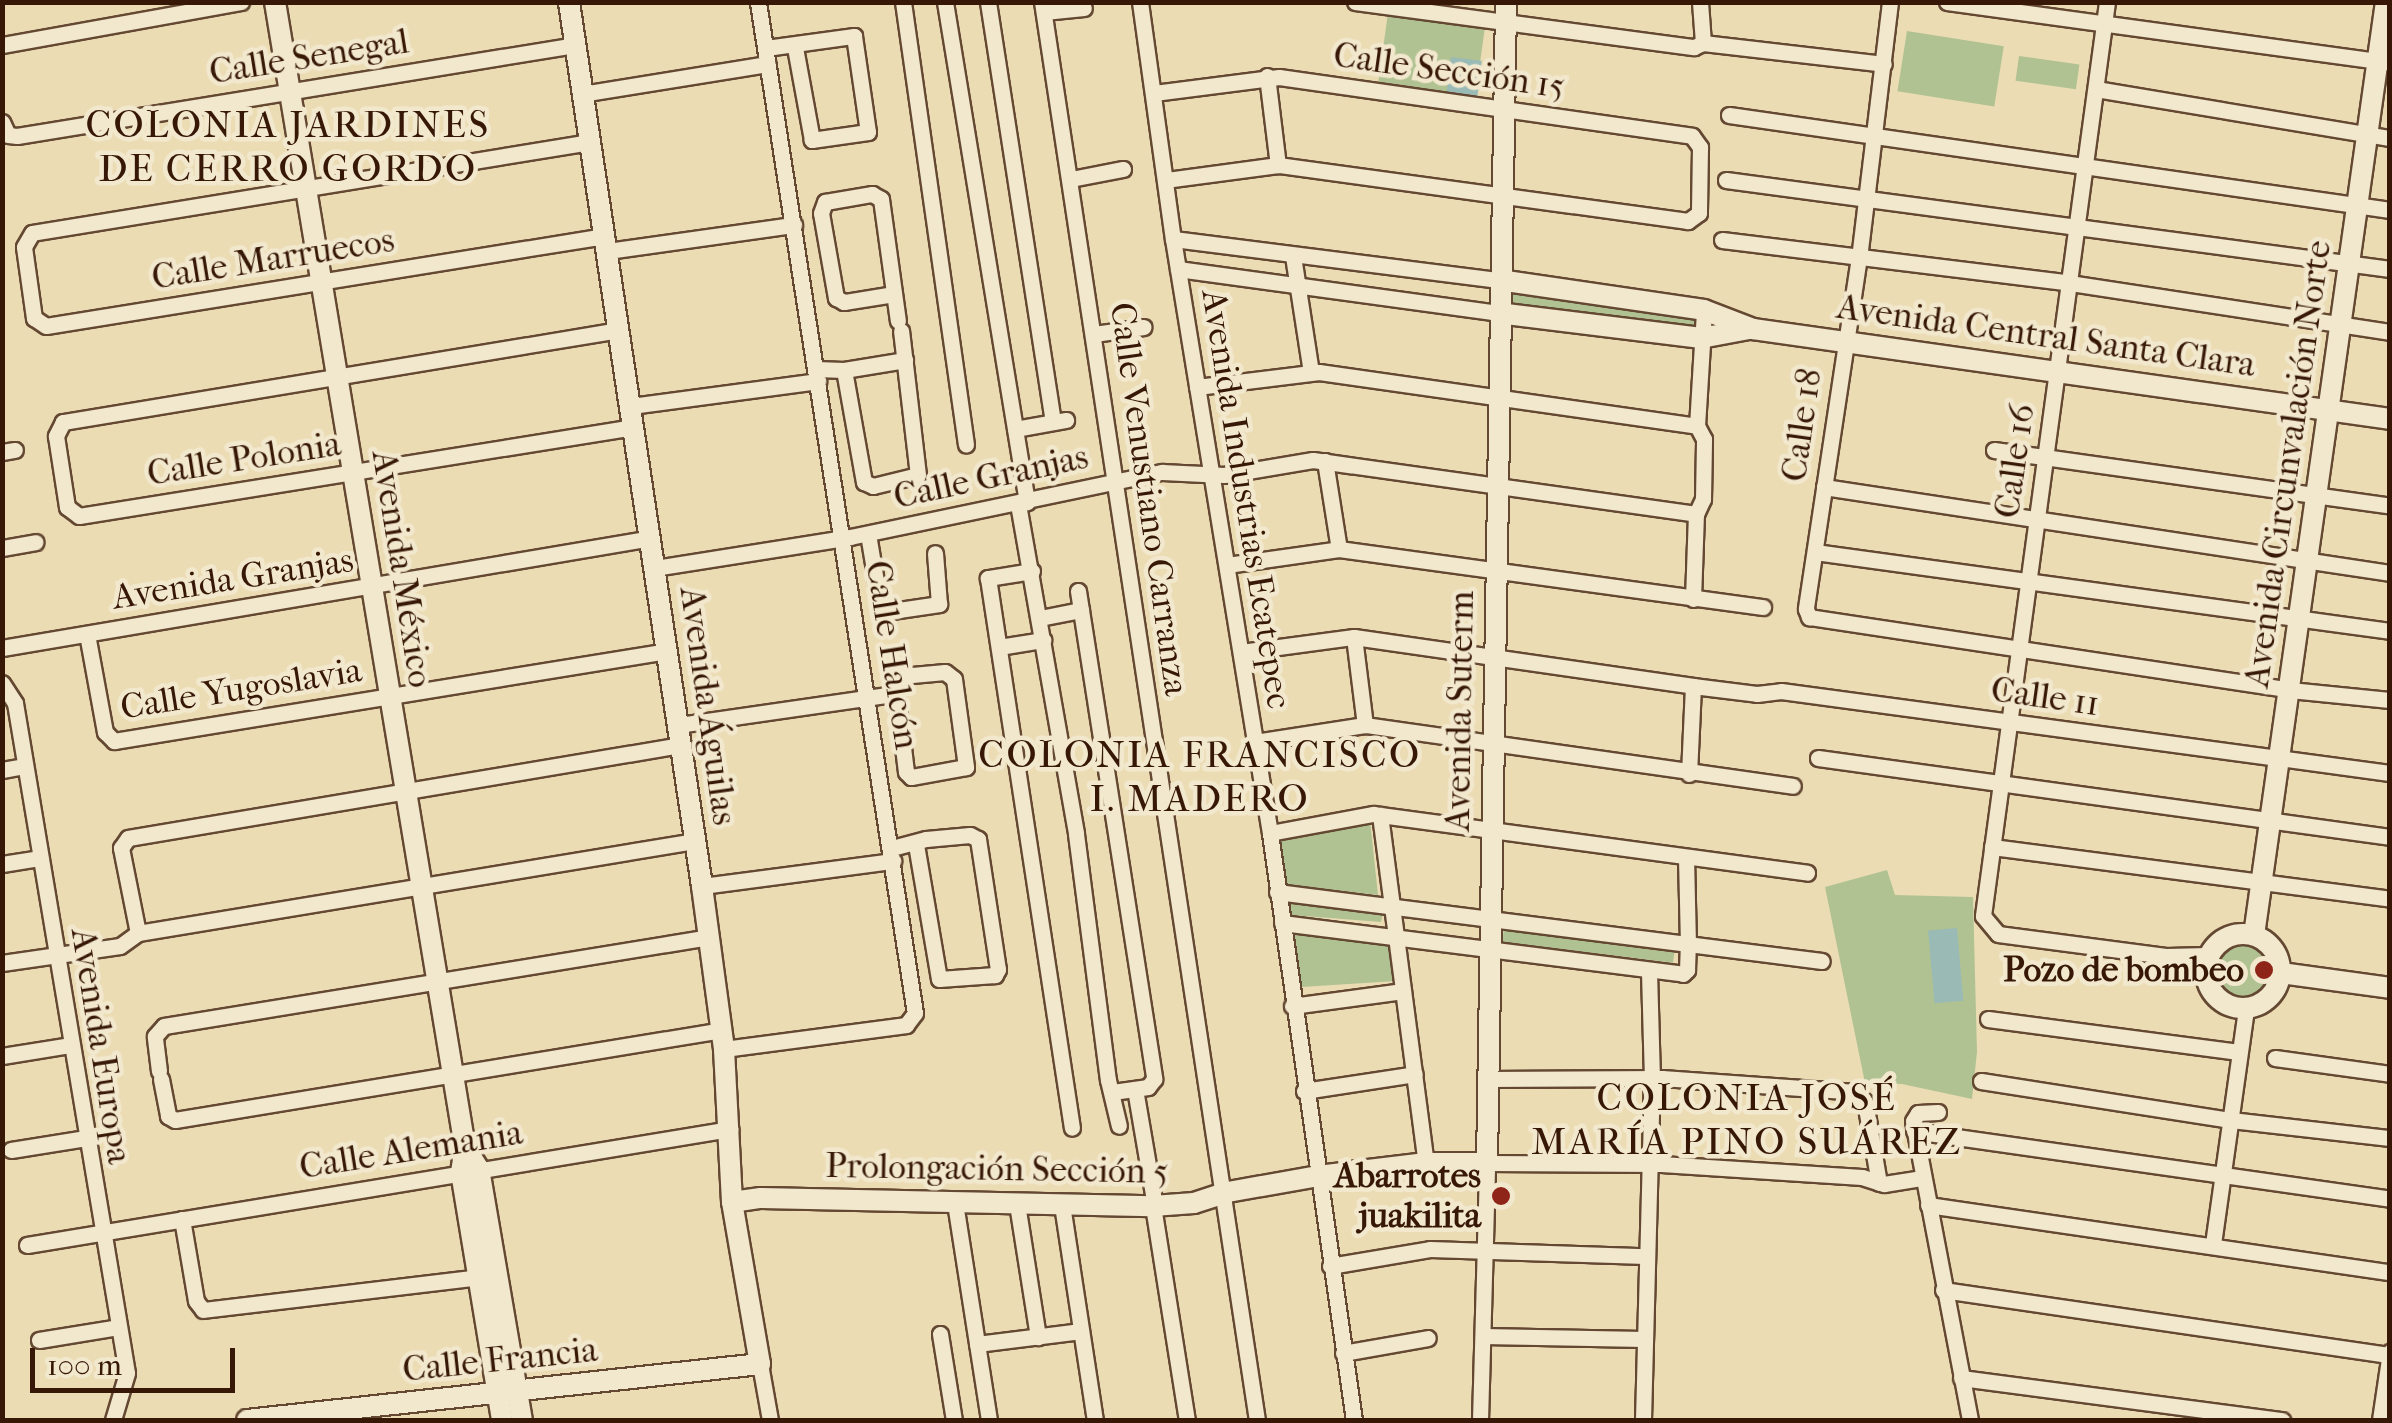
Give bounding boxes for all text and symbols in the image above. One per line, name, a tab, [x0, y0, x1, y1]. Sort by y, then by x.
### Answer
street label: Calle Senegal	[206, 21, 412, 93]
street label: Calle Sección 15	[1331, 34, 1567, 108]
district label: COLONIA JARDINES DE CERRO GORDO	[85, 102, 491, 192]
street label: Calle Marruecos	[149, 219, 397, 299]
street label: Avenida Circunvalación Norte	[2236, 238, 2340, 690]
street label: Avenida Central Santa Clara	[1834, 286, 2258, 386]
street label: Avenida Industrias Ecatepec	[1192, 287, 1300, 711]
street label: Calle Venustiano Carranza	[1101, 300, 1197, 698]
street label: Calle 18	[1773, 366, 1831, 484]
street label: Calle 16	[1986, 401, 2044, 521]
street label: Calle Polonia	[144, 423, 344, 495]
street label: Calle Granjas	[890, 436, 1092, 518]
street label: Avenida México	[363, 447, 441, 691]
street label: Avenida Granjas	[110, 539, 356, 619]
street label: Calle Halcón	[856, 558, 928, 752]
street label: Avenida Águilas	[670, 584, 746, 828]
street label: Avenida Suterm	[1437, 590, 1483, 832]
street label: Calle Yugoslavia	[118, 649, 364, 729]
street label: Calle 11	[1988, 669, 2102, 725]
district label: COLONIA FRANCISCO I. MADERO	[978, 732, 1422, 822]
street label: Avenida Europa	[62, 925, 140, 1167]
place label: Pozo de bombeo	[2003, 949, 2244, 991]
marker: Pozo de bombeo	[2253, 959, 2275, 981]
district label: COLONIA JOSÉ MARÍA PINO SUÁREZ	[1531, 1075, 1963, 1164]
street label: Calle Alemania	[296, 1112, 526, 1188]
street label: Prolongación Sección 5	[825, 1145, 1169, 1193]
place label: Abarrotes juakilita	[1334, 1155, 1481, 1237]
marker: Abarrotes juakilita	[1490, 1185, 1512, 1207]
scale bar	[35, 1328, 240, 1390]
street label: Calle Francia	[401, 1329, 599, 1391]
text: 100 m	[47, 1348, 122, 1383]

